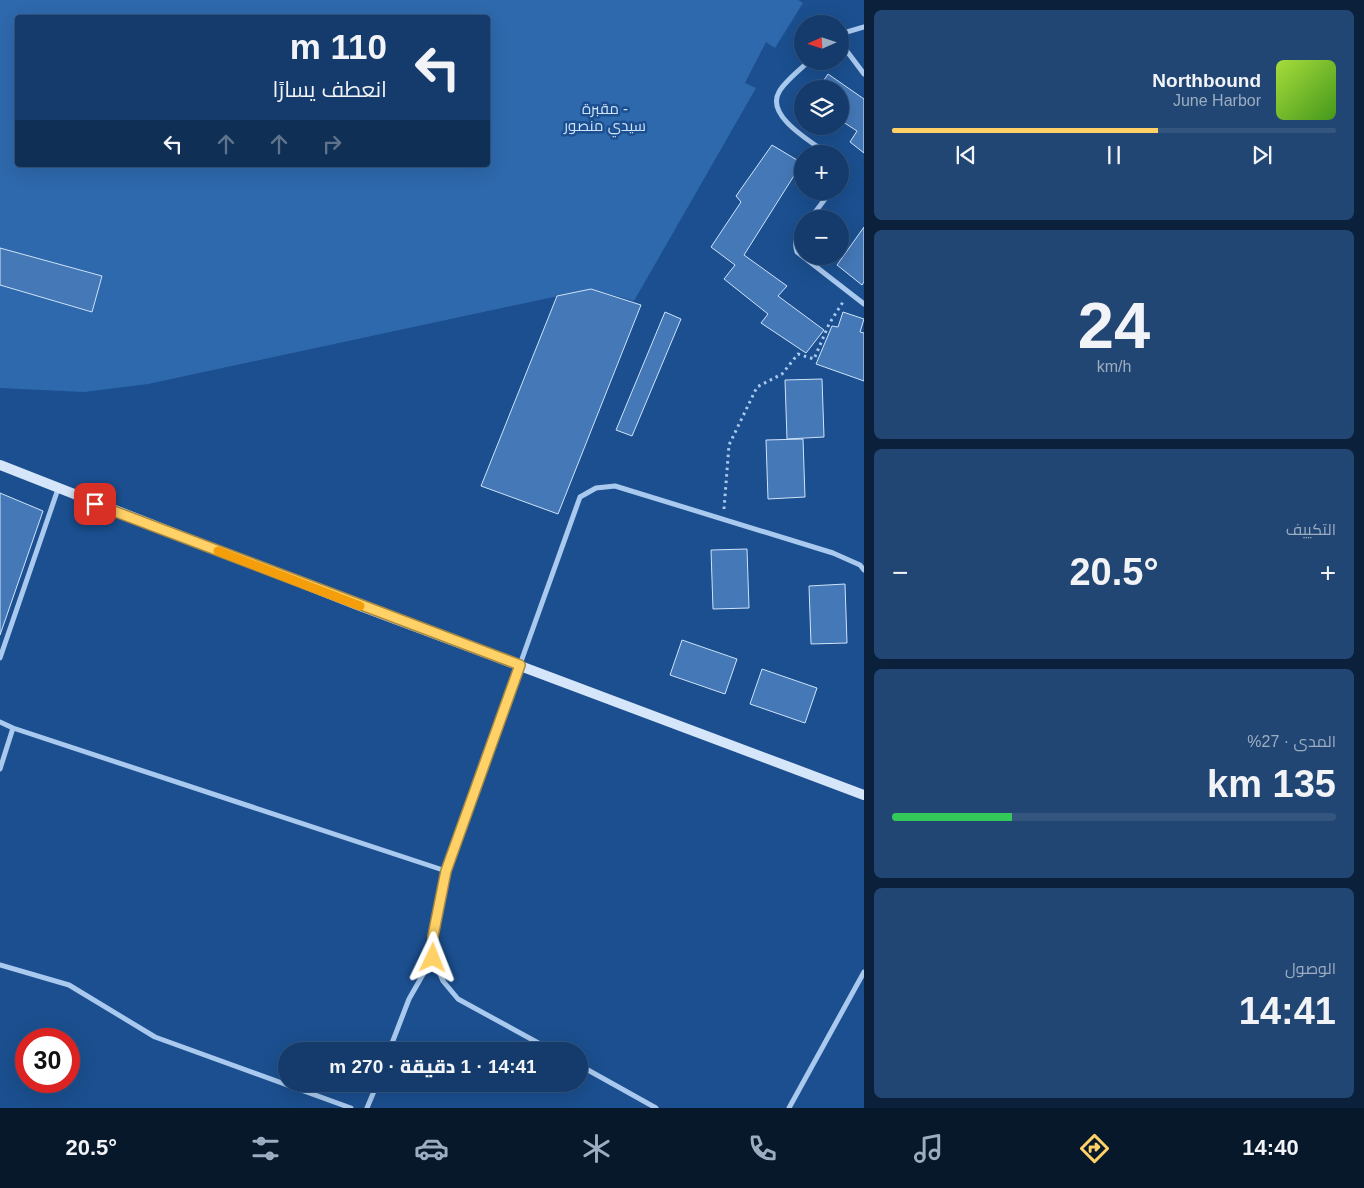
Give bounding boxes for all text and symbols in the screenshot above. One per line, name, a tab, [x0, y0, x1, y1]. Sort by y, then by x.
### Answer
north arrow	[794, 15, 849, 70]
map controls	[794, 15, 849, 265]
text: 110 m	[290, 27, 387, 66]
icon: left	[405, 35, 470, 100]
text: Northbound	[1152, 70, 1261, 91]
text: انعطف يسارًا	[272, 77, 387, 102]
button: layers	[794, 80, 849, 135]
text: June Harbor	[1173, 92, 1261, 109]
park label: مقبرة - سيدي منصور	[563, 100, 646, 138]
icon: left	[159, 130, 187, 158]
icon: ahead	[212, 130, 240, 158]
icon: ahead	[265, 130, 293, 158]
icon: right	[318, 130, 346, 158]
icon: previous	[952, 141, 980, 169]
icon: pause	[1100, 141, 1128, 169]
icon: next	[1248, 141, 1276, 169]
button: +	[794, 145, 849, 200]
button: −	[794, 210, 849, 265]
text: 24	[1078, 289, 1150, 362]
text: km/h	[1097, 358, 1131, 375]
pin	[74, 483, 116, 525]
icon: arrive	[81, 490, 109, 518]
text: التكييف	[1286, 521, 1336, 538]
text: 20.5°	[1069, 551, 1159, 593]
text: −	[892, 557, 908, 588]
text: +	[1320, 557, 1336, 588]
text: المدى · 27%	[1247, 733, 1336, 750]
text: 135 km	[1207, 763, 1336, 805]
position arrow	[406, 931, 458, 983]
text: الوصول	[1285, 960, 1336, 977]
text: 14:41	[1239, 990, 1336, 1032]
speed limit sign: 30	[15, 1028, 80, 1093]
text: 14:41 · 1 دقيقة · 270 m	[329, 1056, 537, 1077]
icon: filters	[248, 1131, 283, 1166]
icon: car	[414, 1131, 449, 1166]
icon: climate	[579, 1131, 614, 1166]
icon: phone	[745, 1131, 780, 1166]
icon: music	[911, 1131, 946, 1166]
icon: directions	[1077, 1131, 1112, 1166]
text: 20.5°	[65, 1135, 117, 1160]
text: 14:40	[1242, 1135, 1299, 1160]

